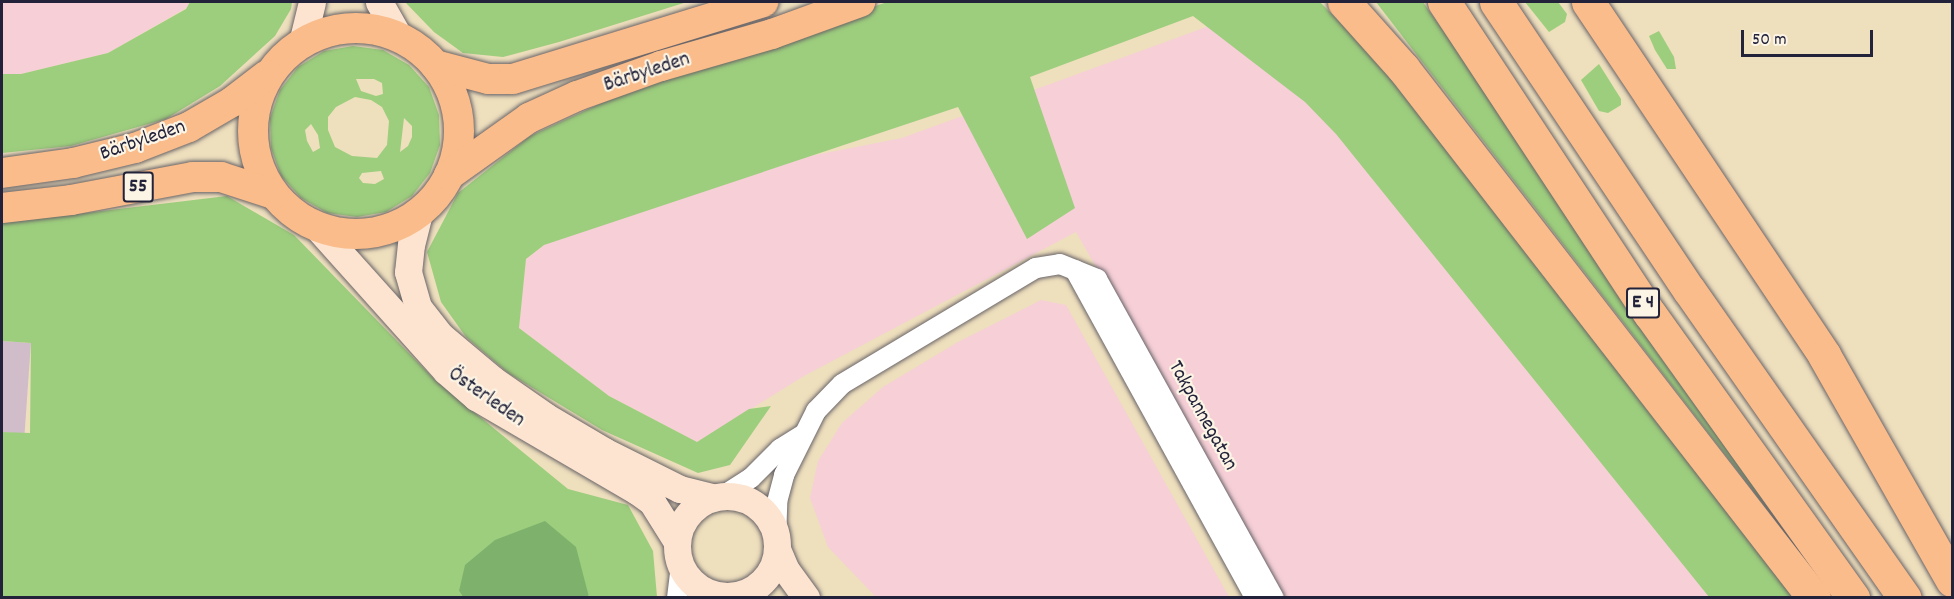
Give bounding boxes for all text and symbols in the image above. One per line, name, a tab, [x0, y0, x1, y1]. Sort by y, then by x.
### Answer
scale bar	[1744, 18, 1876, 56]
text: 50 m	[1752, 28, 1787, 53]
street label: Bärbyleden	[601, 47, 693, 99]
street label: Bärbyleden	[97, 115, 189, 167]
road number: 55	[122, 170, 154, 204]
road number: E 4	[1625, 286, 1661, 320]
street label: Takpannegatan	[1162, 357, 1242, 475]
street label: Österleden	[443, 362, 529, 434]

